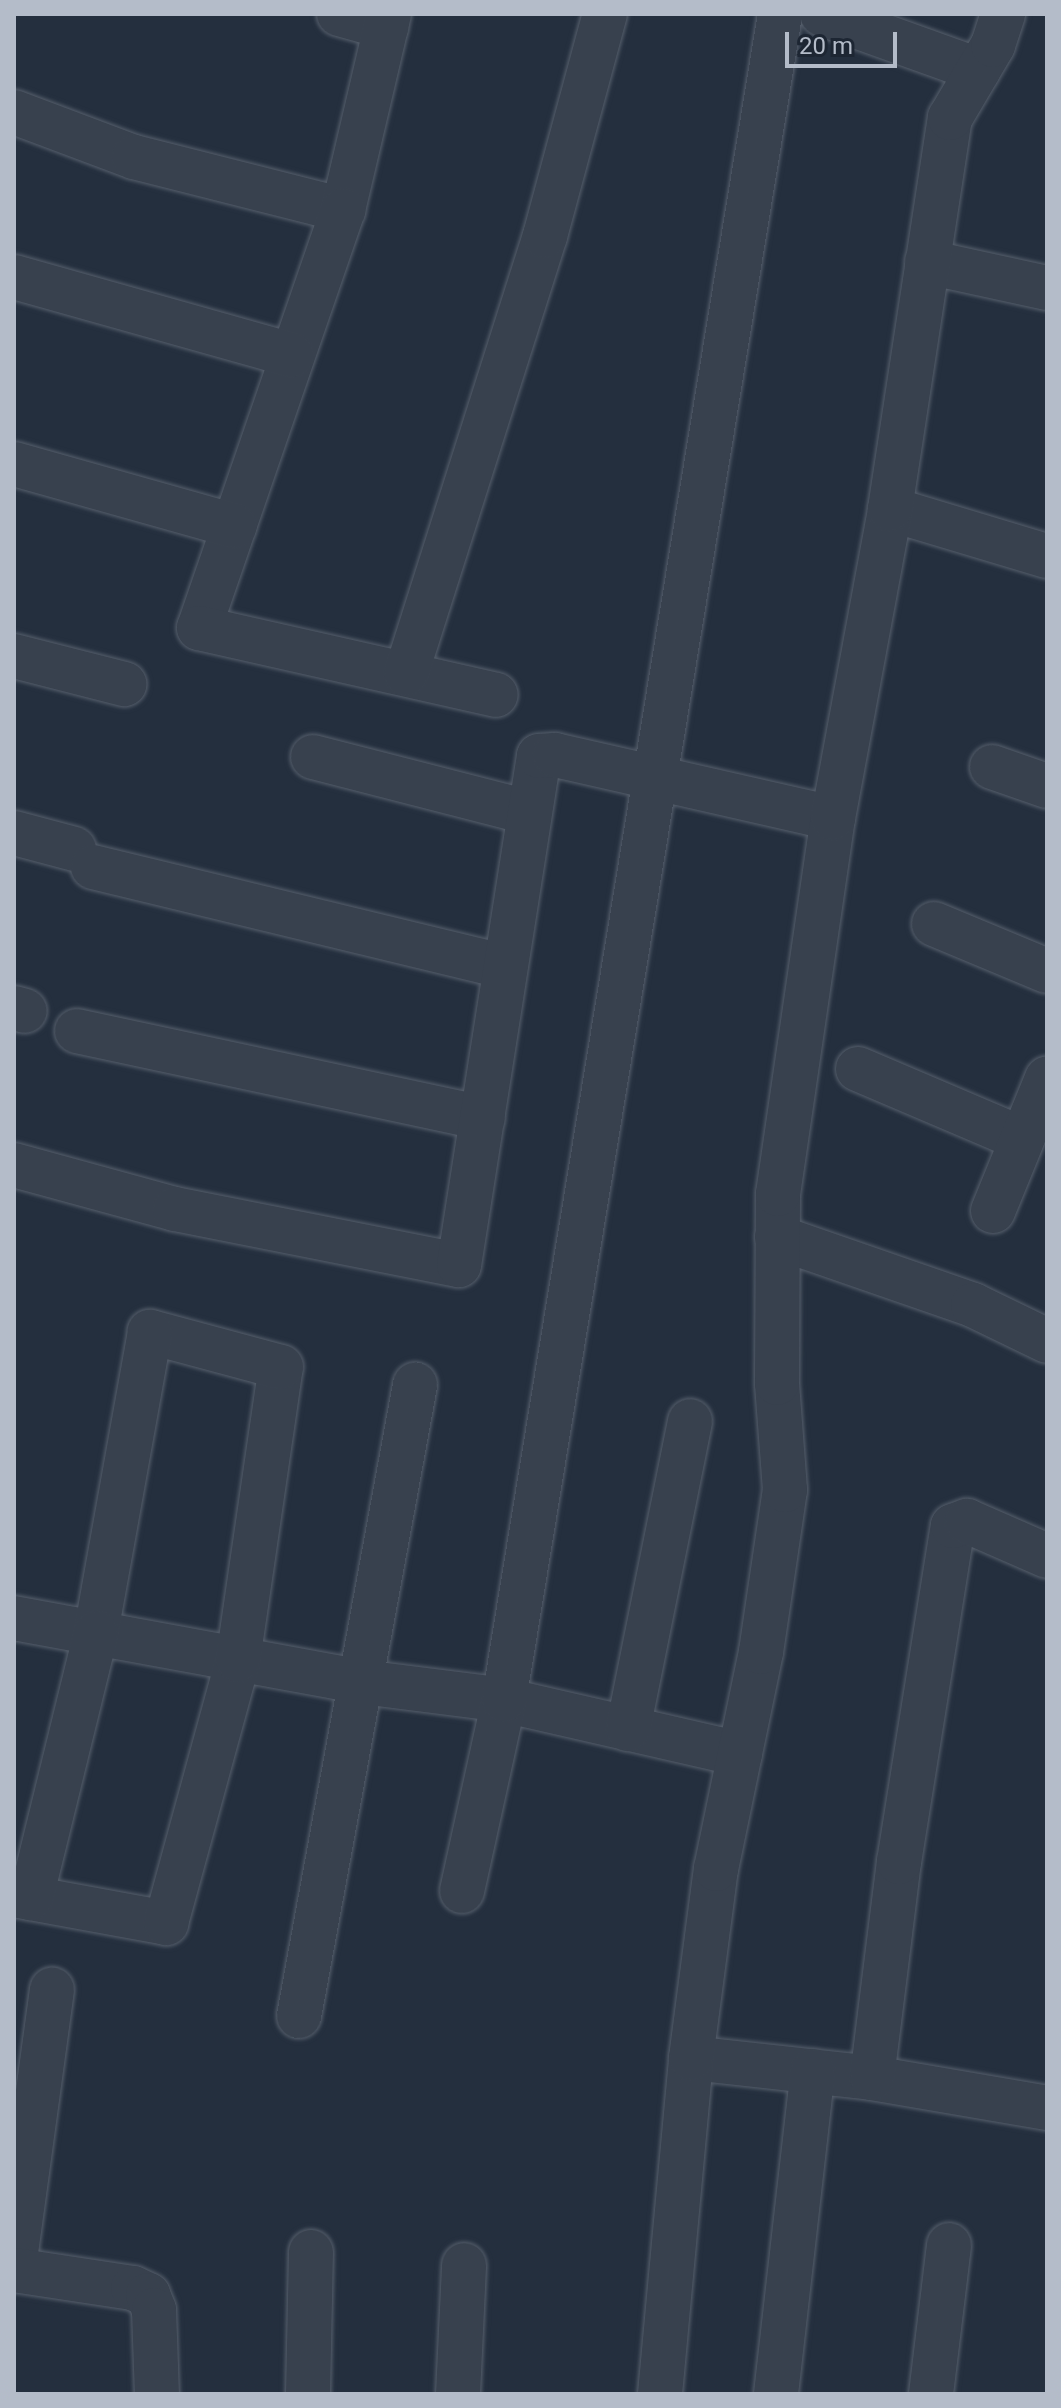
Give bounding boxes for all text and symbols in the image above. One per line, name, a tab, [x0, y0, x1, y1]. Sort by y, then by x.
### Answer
scale bar	[789, 16, 901, 66]
text: 20 m	[799, 32, 853, 60]

